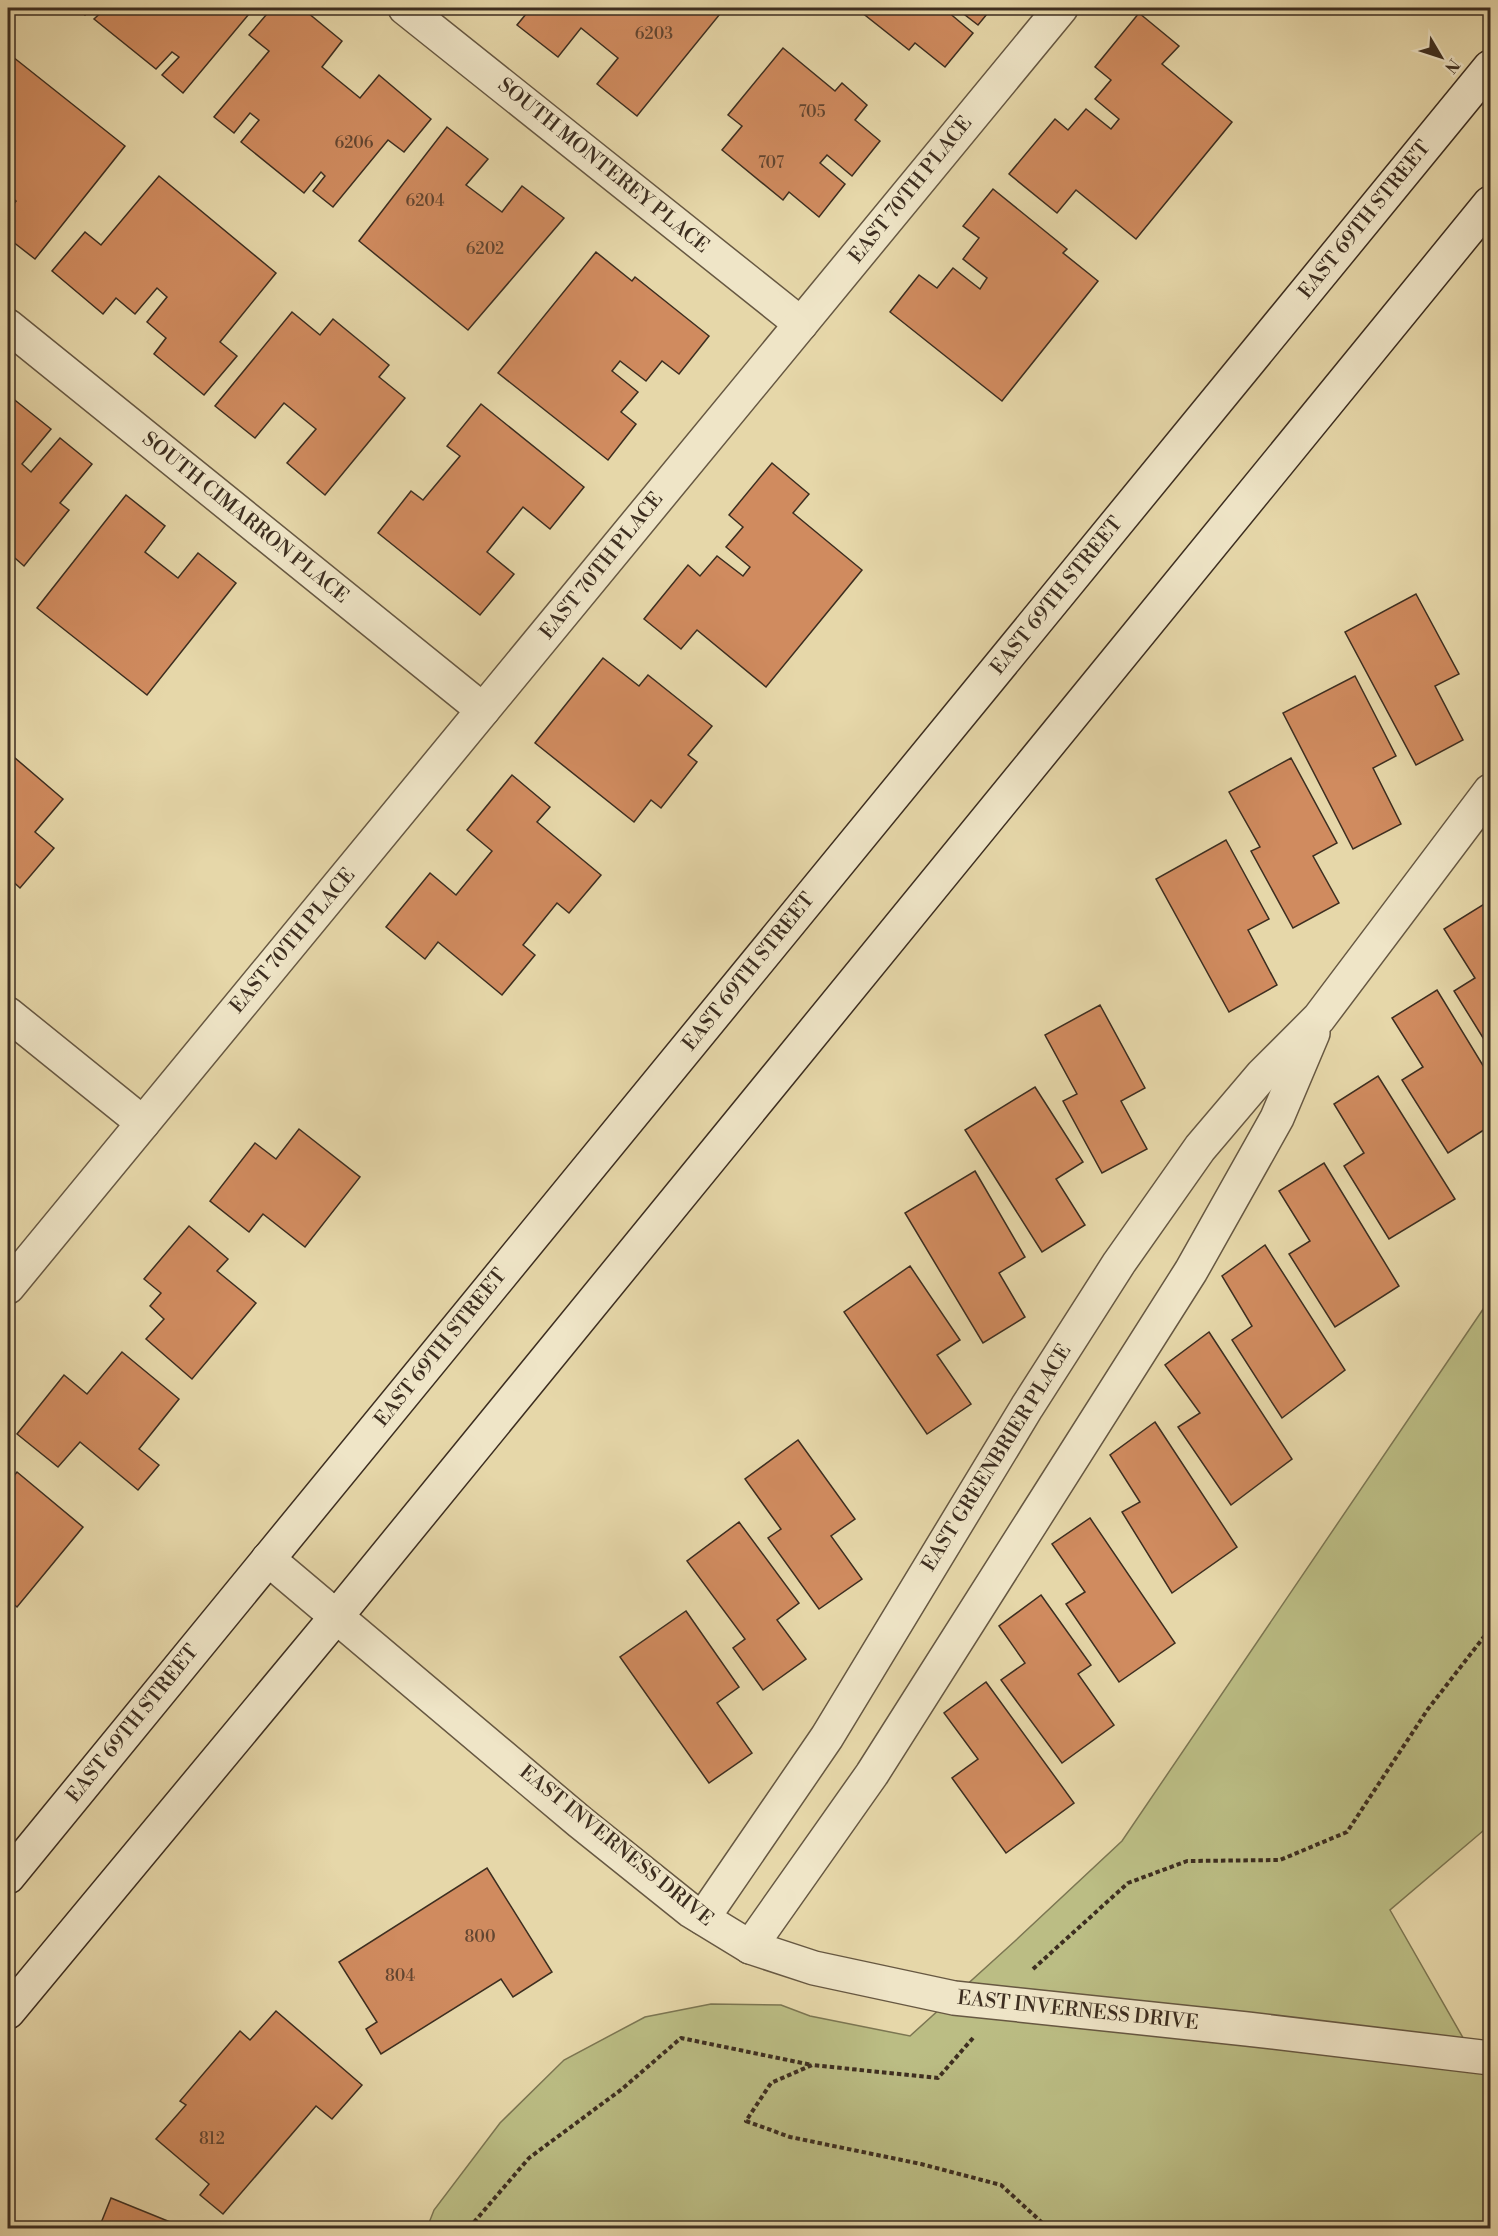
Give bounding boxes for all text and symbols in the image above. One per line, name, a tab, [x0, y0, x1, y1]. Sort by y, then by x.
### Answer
house number: 6203	[635, 24, 673, 44]
north arrow	[1411, 27, 1471, 87]
text: N	[1440, 55, 1464, 77]
street label: SOUTH MONTEREY PLACE	[492, 73, 714, 259]
house number: 705	[798, 102, 826, 122]
street label: EAST 70TH PLACE	[844, 111, 978, 269]
house number: 6206	[334, 133, 374, 153]
street label: EAST 69TH STREET	[1294, 136, 1436, 304]
house number: 707	[758, 153, 784, 173]
house number: 6204	[406, 191, 445, 211]
house number: 6202	[466, 239, 504, 259]
street label: SOUTH CIMARRON PLACE	[137, 427, 353, 609]
street label: EAST 70TH PLACE	[535, 487, 669, 645]
street label: EAST 69TH STREET	[986, 512, 1128, 680]
street label: EAST 70TH PLACE	[225, 863, 361, 1019]
street label: EAST 69TH STREET	[678, 888, 820, 1056]
street label: EAST 69TH STREET	[370, 1264, 512, 1432]
street label: EAST GREENBRIER PLACE	[917, 1340, 1077, 1576]
street label: EAST 69TH STREET	[62, 1640, 204, 1808]
street label: EAST INVERNESS DRIVE	[514, 1760, 718, 1932]
house number: 800	[464, 1927, 496, 1947]
house number: 804	[385, 1966, 415, 1986]
street label: EAST INVERNESS DRIVE	[956, 1986, 1200, 2036]
house number: 812	[199, 2129, 225, 2149]

